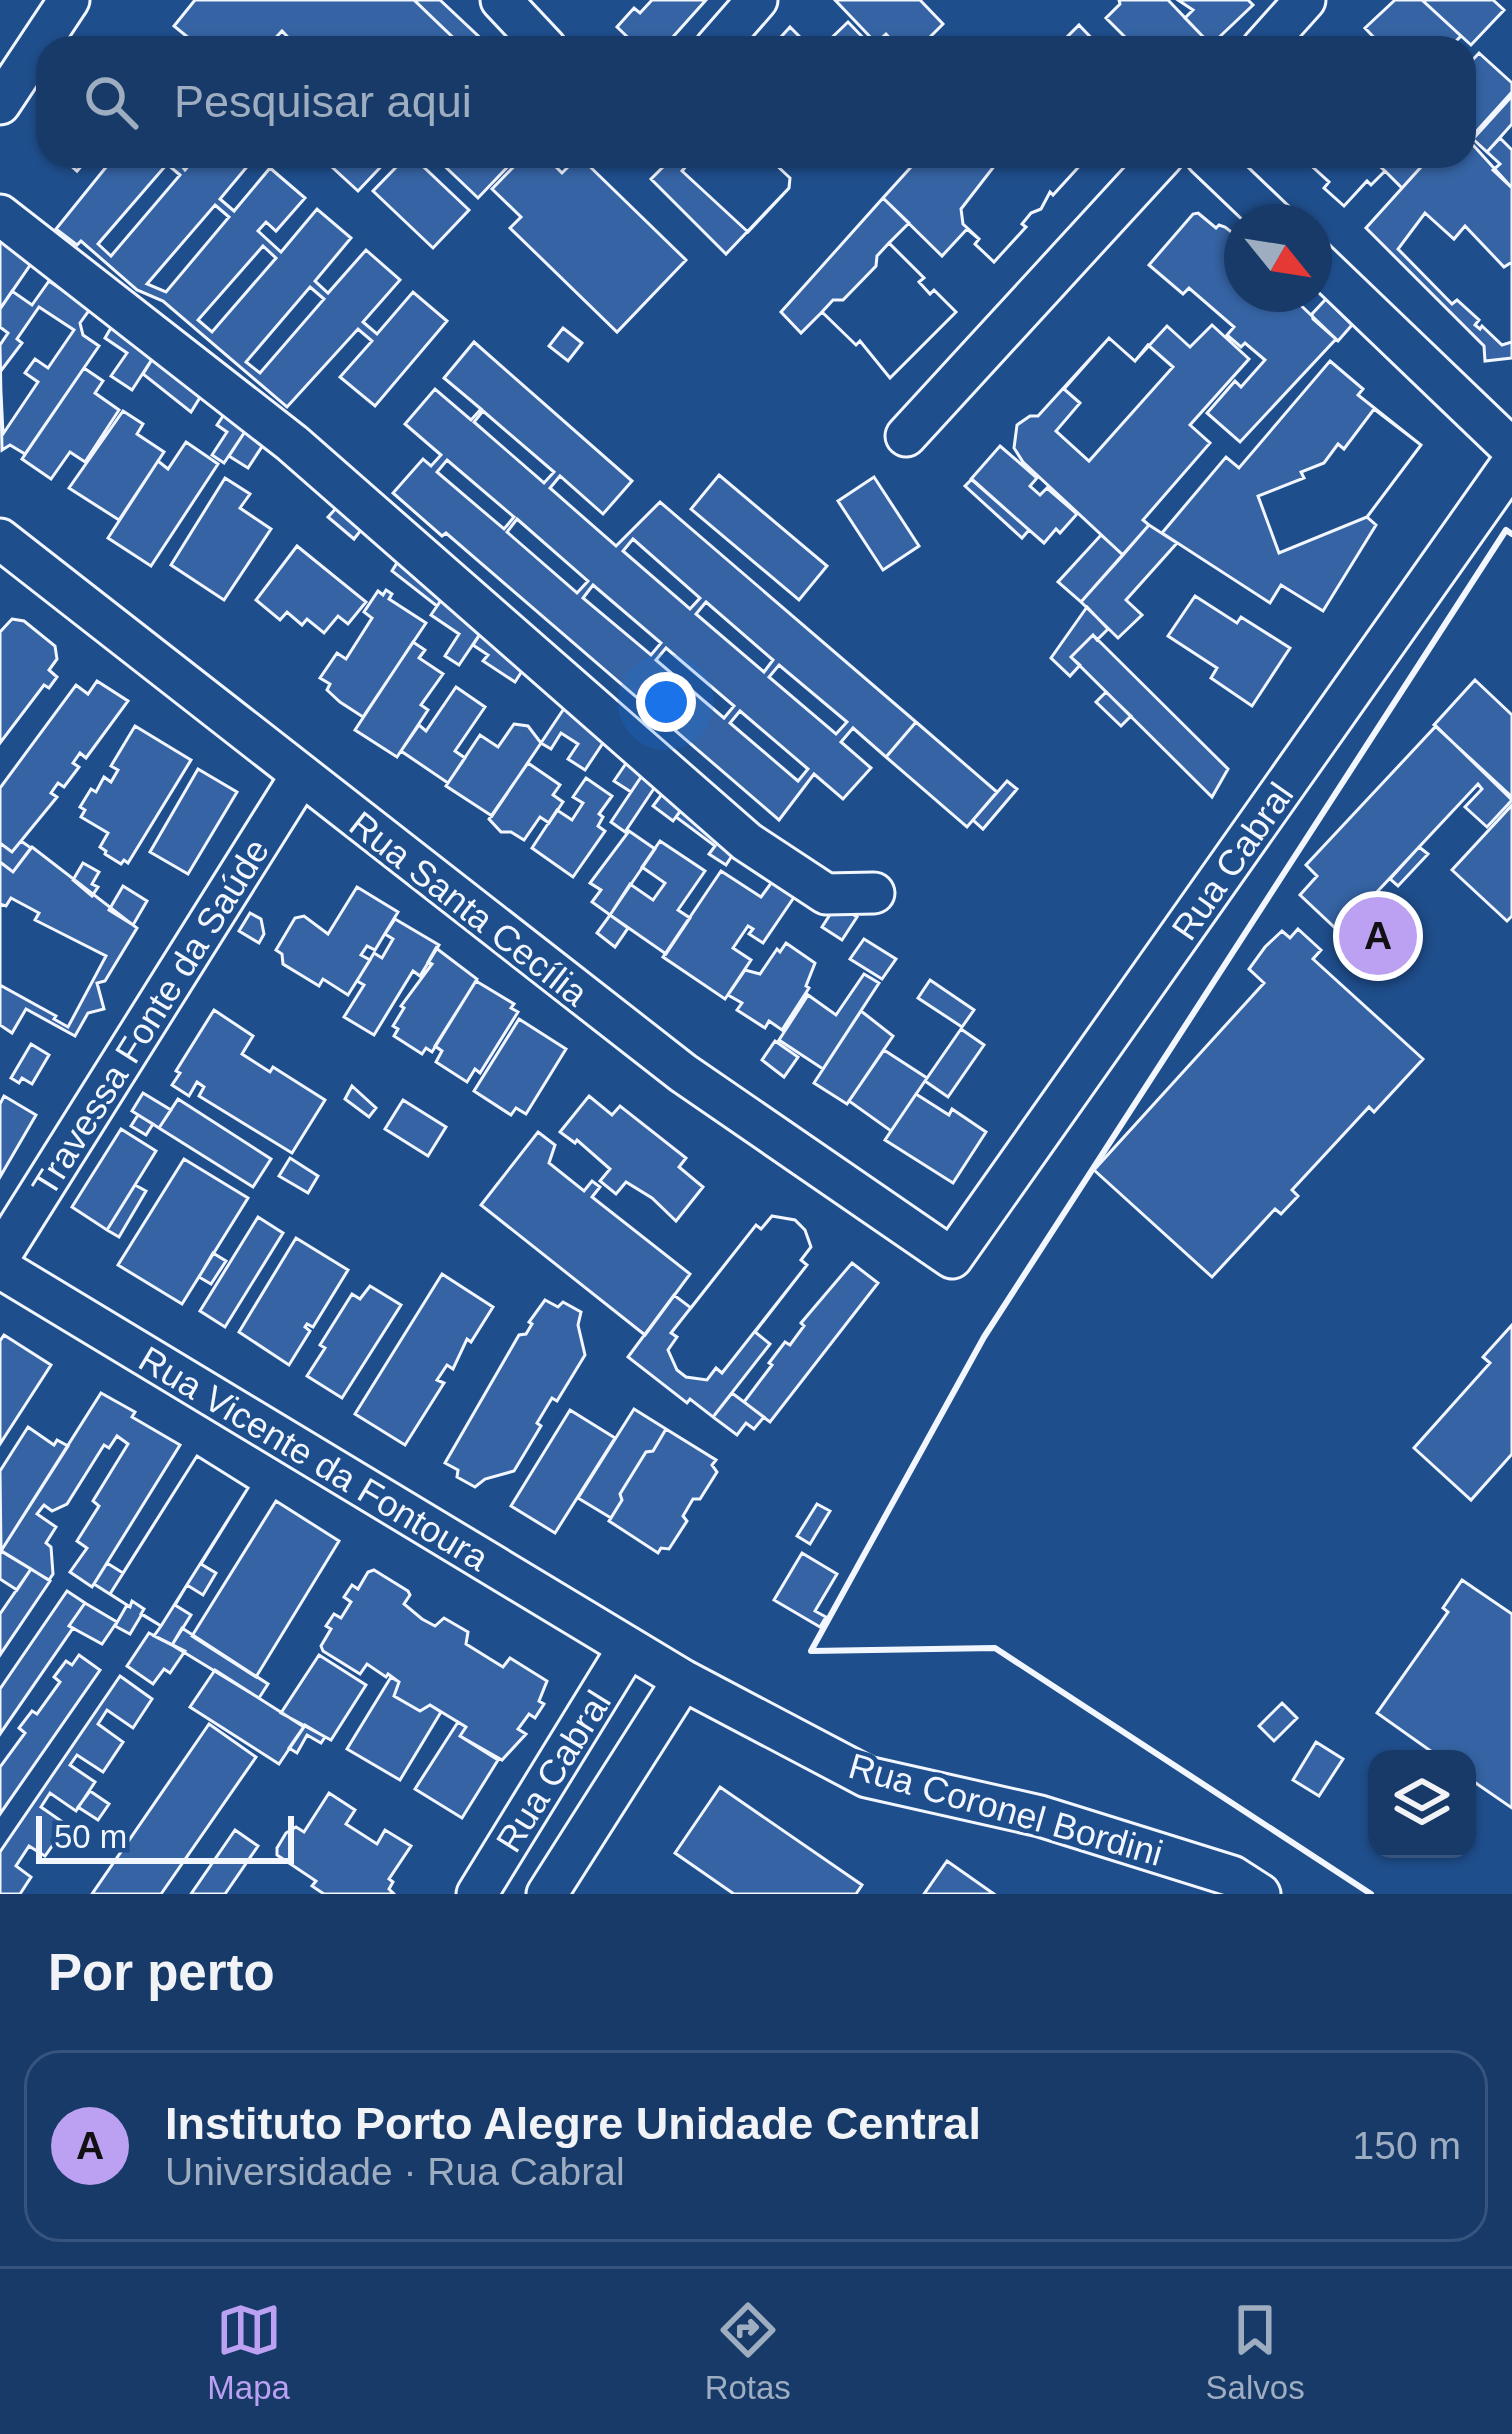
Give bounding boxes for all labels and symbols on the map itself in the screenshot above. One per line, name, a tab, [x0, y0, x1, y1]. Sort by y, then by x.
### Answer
north arrow	[1224, 204, 1332, 312]
your location	[636, 672, 696, 732]
street label: Rua Cabral	[1163, 775, 1301, 948]
street label: Rua Santa Cecília	[342, 803, 596, 1014]
street label: Travessa Fonte da Saúde	[24, 831, 277, 1203]
pin: A	[1339, 891, 1417, 981]
street label: Rua Vicente da Fontoura	[132, 1338, 496, 1579]
street label: Rua Cabral	[488, 1683, 619, 1859]
street label: Rua Coronel Bordini	[844, 1745, 1167, 1874]
scale bar	[36, 1810, 294, 1863]

